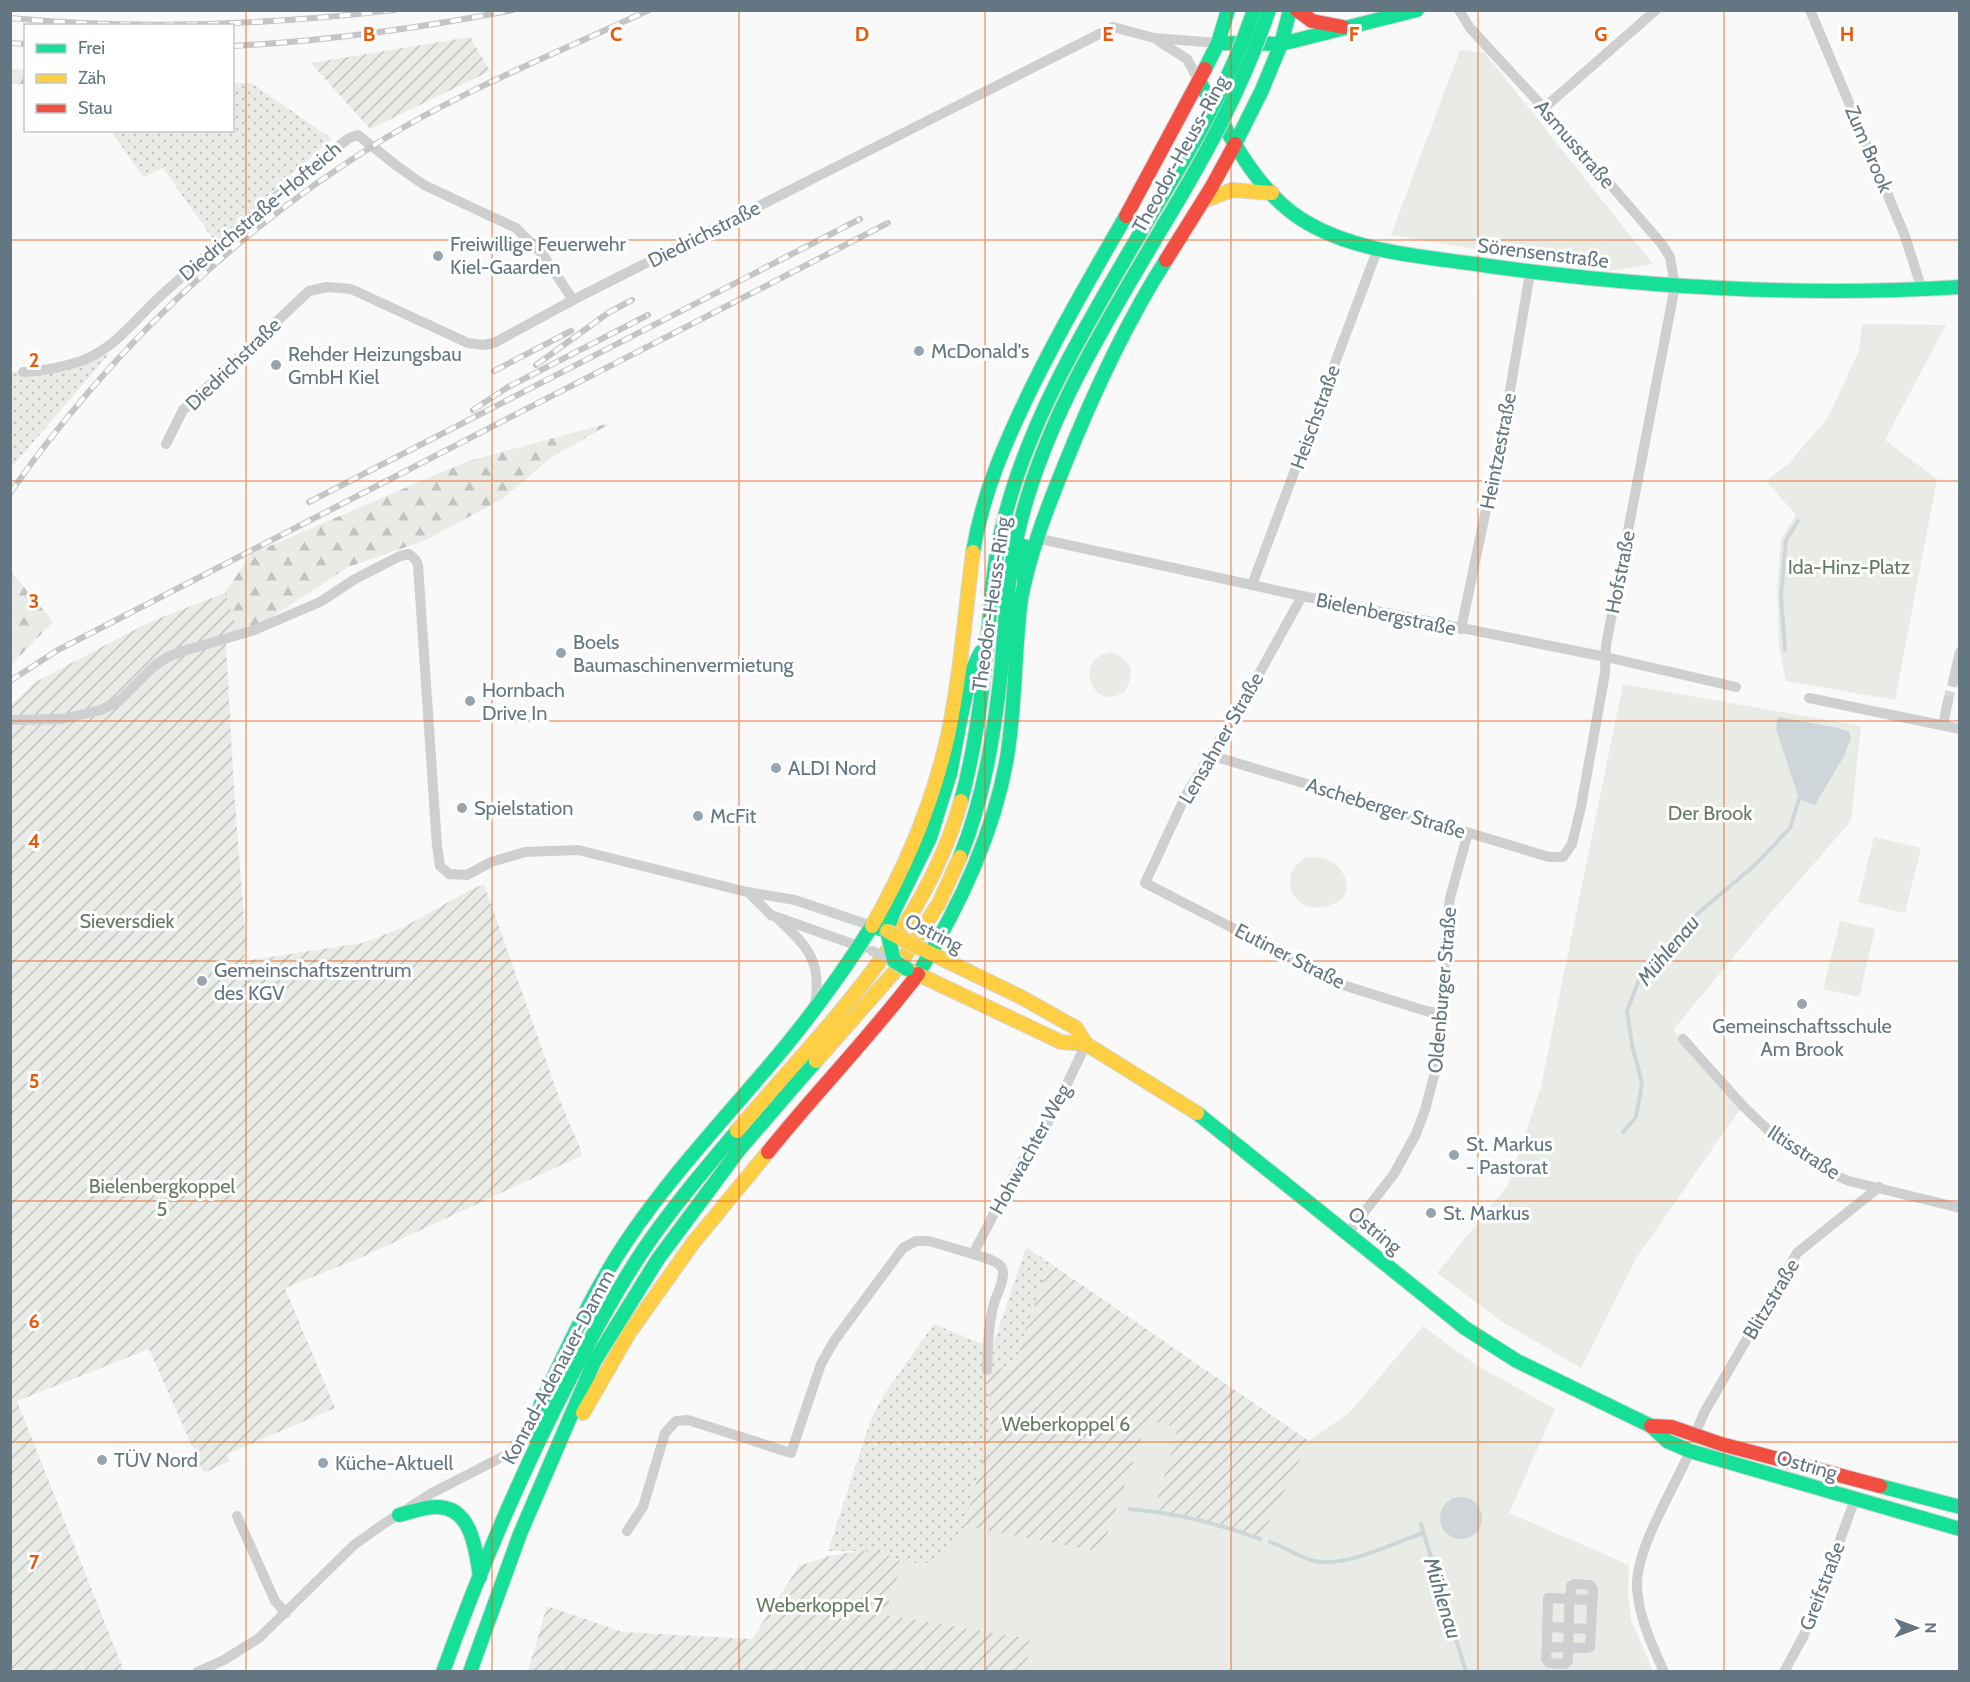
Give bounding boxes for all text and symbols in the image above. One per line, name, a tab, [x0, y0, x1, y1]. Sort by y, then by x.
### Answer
text: B	[363, 22, 375, 46]
text: C	[610, 22, 622, 46]
text: D	[855, 22, 869, 46]
text: E	[1102, 22, 1114, 46]
text: F	[1349, 22, 1360, 46]
text: G	[1594, 22, 1608, 46]
text: H	[1840, 22, 1854, 46]
legend	[24, 24, 234, 132]
text: Frei	[78, 37, 105, 59]
text: Zäh	[78, 67, 106, 89]
street label: Theodor-Heuss-Ring	[1127, 70, 1234, 237]
street label: Asmusstraße	[1530, 95, 1620, 193]
text: Stau	[78, 97, 112, 119]
street label: Zum Brook	[1840, 102, 1898, 196]
street label: Diedrichstraße-Hofteich	[174, 136, 346, 286]
street label: Diedrichstraße	[644, 195, 764, 273]
place label: Freiwillige Feuerwehr Kiel-Gaarden	[450, 232, 627, 279]
street label: Sörensenstraße	[1476, 233, 1610, 273]
marker: Freiwillige Feuerwehr Kiel-Gaarden	[431, 249, 445, 263]
street label: Diedrichstraße	[180, 313, 286, 415]
place label: McDonald's	[931, 339, 1029, 363]
place label: Rehder Heizungsbau GmbH Kiel	[288, 342, 462, 389]
marker: McDonald's	[912, 344, 926, 358]
text: 2	[29, 348, 39, 372]
marker: Rehder Heizungsbau GmbH Kiel	[269, 358, 283, 372]
street label: Heischstraße	[1285, 362, 1345, 472]
street label: Heintzestraße	[1475, 391, 1521, 511]
street label: Theodor-Heuss-Ring	[967, 514, 1015, 693]
street label: Hofstraße	[1600, 529, 1640, 615]
park label: Ida-Hinz-Platz	[1788, 555, 1910, 579]
street label: Bielenbergstraße	[1314, 587, 1458, 641]
text: 3	[29, 589, 39, 613]
place label: Boels Baumaschinenvermietung	[573, 630, 795, 677]
marker: Boels Baumaschinenvermietung	[554, 646, 568, 660]
street label: Lensahner Straße	[1174, 668, 1268, 808]
place label: Hornbach Drive In	[482, 678, 565, 725]
marker: Hornbach Drive In	[463, 694, 477, 708]
place label: ALDI Nord	[788, 756, 876, 780]
marker: ALDI Nord	[769, 761, 783, 775]
street label: Ascheberger Straße	[1304, 772, 1468, 844]
place label: Spielstation	[474, 796, 573, 820]
marker: Spielstation	[455, 801, 469, 815]
park label: Der Brook	[1668, 801, 1752, 825]
place label: McFit	[710, 804, 756, 828]
marker: McFit	[691, 809, 705, 823]
text: 4	[28, 829, 40, 853]
street label: Oldenburger Straße	[1423, 906, 1461, 1074]
street label: Ostring	[901, 908, 968, 958]
park label: Sieversdiek	[80, 909, 175, 933]
water label: Mühlenau	[1631, 910, 1704, 991]
street label: Eutiner Straße	[1231, 918, 1349, 994]
place label: Gemeinschaftszentrum des KGV	[214, 958, 412, 1005]
marker: Gemeinschaftszentrum des KGV	[195, 974, 209, 988]
marker: Gemeinschaftsschule Am Brook	[1795, 997, 1809, 1011]
place label: Gemeinschaftsschule Am Brook	[1712, 1014, 1892, 1061]
text: 5	[29, 1069, 39, 1093]
street label: Hohwachter Weg	[984, 1079, 1076, 1218]
street label: Iltisstraße	[1763, 1120, 1845, 1184]
place label: St. Markus - Pastorat	[1466, 1132, 1553, 1179]
marker: St. Markus - Pastorat	[1447, 1148, 1461, 1162]
park label: Bielenbergkoppel 5	[89, 1174, 236, 1221]
street label: Ostring	[1343, 1201, 1407, 1259]
place label: St. Markus	[1443, 1201, 1530, 1225]
marker: St. Markus	[1424, 1206, 1438, 1220]
street label: Blitzstraße	[1738, 1254, 1804, 1344]
street label: Konrad-Adenauer-Damm	[497, 1266, 619, 1468]
text: 6	[28, 1309, 40, 1333]
park label: Weberkoppel 6	[1002, 1412, 1130, 1436]
street label: Ostring	[1774, 1445, 1841, 1485]
place label: TÜV Nord	[114, 1448, 198, 1472]
place label: Küche-Aktuell	[335, 1451, 453, 1475]
marker: TÜV Nord	[95, 1453, 109, 1467]
marker: Küche-Aktuell	[316, 1456, 330, 1470]
street label: Greifstraße	[1794, 1538, 1850, 1634]
text: 7	[29, 1550, 40, 1574]
water label: Mühlenau	[1419, 1554, 1467, 1642]
park label: Weberkoppel 7	[756, 1593, 884, 1617]
north arrow	[1886, 1598, 1946, 1658]
text: N	[1921, 1622, 1940, 1634]

